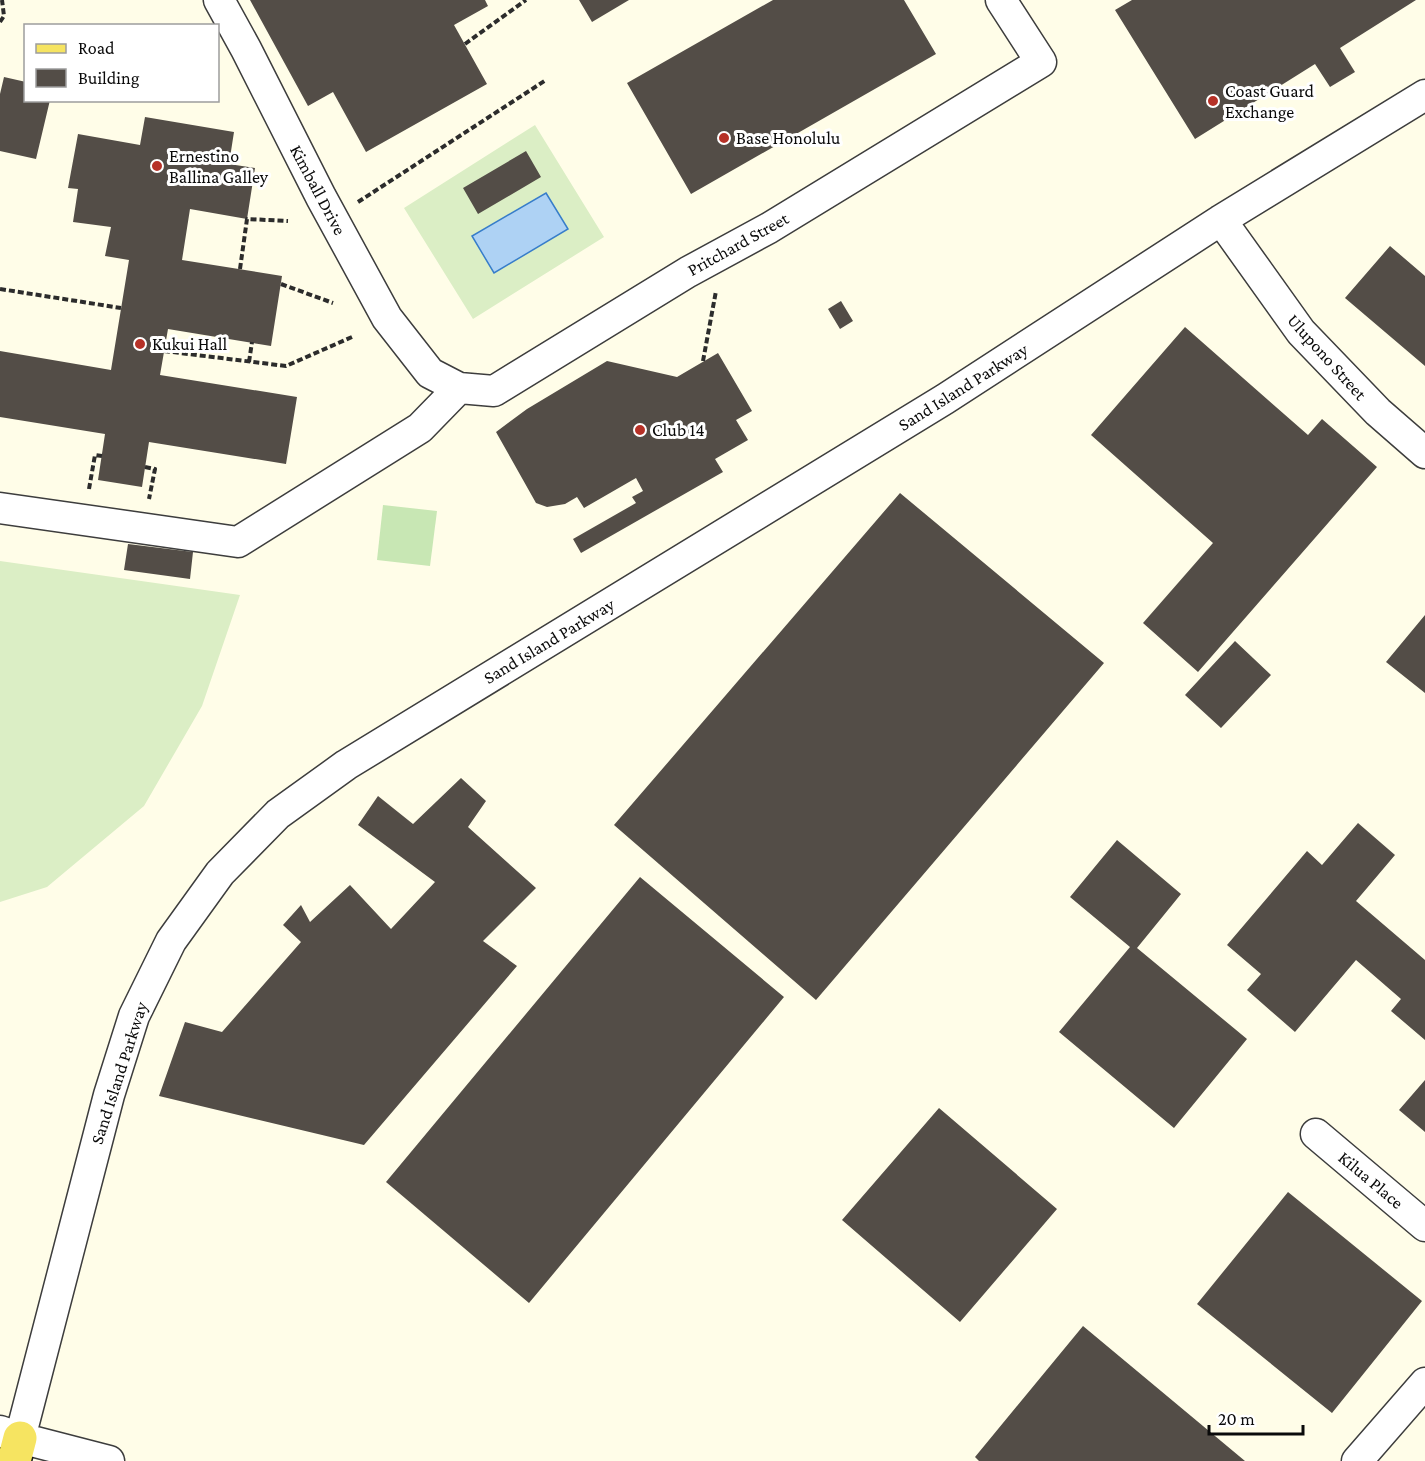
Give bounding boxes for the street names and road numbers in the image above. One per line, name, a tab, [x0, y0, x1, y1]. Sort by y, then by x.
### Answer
street label: Kimball Drive	[286, 142, 350, 239]
street label: Pritchard Street	[684, 208, 793, 280]
street label: Ulupono Street	[1283, 310, 1371, 405]
street label: Sand Island Parkway	[895, 339, 1032, 435]
street label: Sand Island Parkway	[480, 594, 618, 688]
street label: Sand Island Parkway	[87, 999, 152, 1147]
street label: Kilua Place	[1335, 1147, 1408, 1213]

